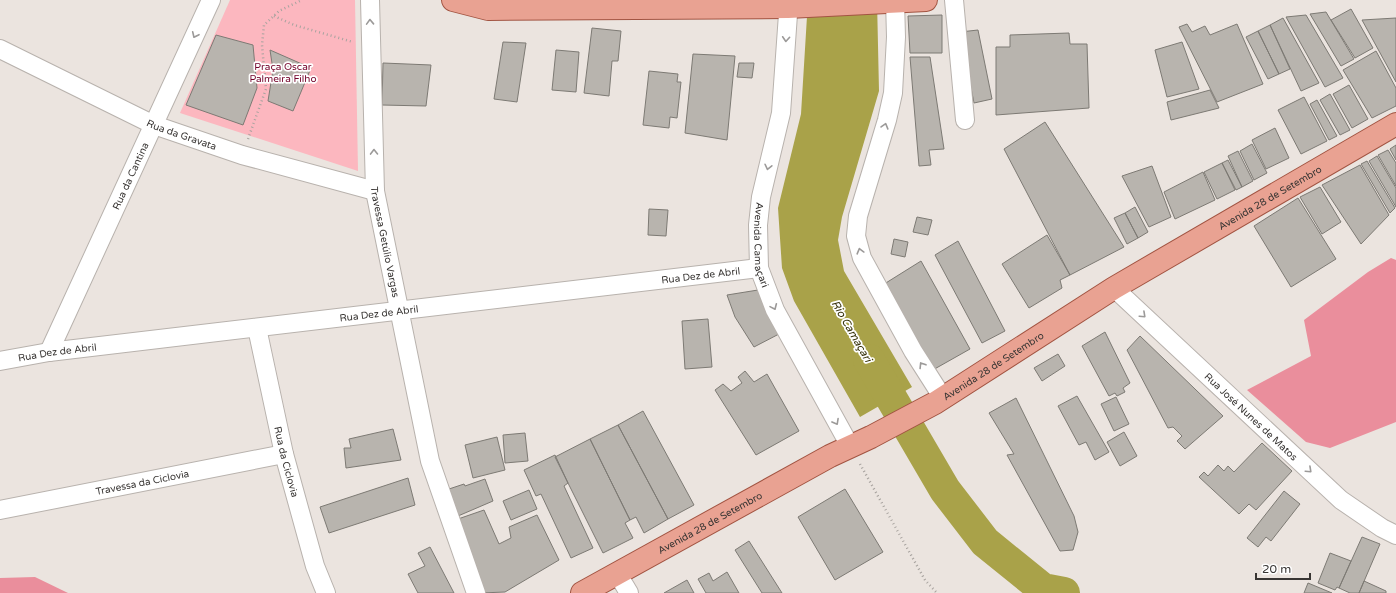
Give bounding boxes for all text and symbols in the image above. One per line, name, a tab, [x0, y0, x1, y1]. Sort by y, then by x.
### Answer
one-way arrow	[366, 19, 375, 25]
one-way arrow	[192, 31, 200, 39]
one-way arrow	[782, 36, 791, 42]
park label: Praça Oscar Palmeira Filho	[249, 61, 317, 85]
street label: Rua da Gravata	[144, 117, 218, 153]
one-way arrow	[880, 123, 889, 130]
street label: Rua da Cantina	[110, 141, 152, 212]
one-way arrow	[370, 149, 378, 155]
one-way arrow	[765, 164, 773, 171]
street label: Avenida 28 de Setembro	[1217, 164, 1324, 233]
street label: Travessa Getúlio Vargas	[368, 186, 402, 299]
street label: Avenida Camaçari	[751, 202, 771, 289]
one-way arrow	[856, 248, 865, 255]
street label: Rua Dez de Abril	[661, 265, 741, 287]
water label: Rio Camaçari	[829, 298, 875, 366]
street label: Rua Dez de Abril	[339, 303, 419, 325]
one-way arrow	[769, 303, 777, 311]
one-way arrow	[1138, 310, 1146, 318]
street label: Avenida 28 de Setembro	[941, 330, 1046, 403]
street label: Rua Dez de Abril	[17, 341, 97, 365]
one-way arrow	[920, 362, 927, 369]
street label: Rua José Nunes de Matos	[1202, 371, 1300, 464]
one-way arrow	[832, 417, 839, 425]
street label: Rua da Ciclovia	[271, 425, 301, 499]
one-way arrow	[1305, 466, 1312, 473]
street label: Travessa da Ciclovia	[95, 468, 190, 498]
street label: Avenida 28 de Setembro	[656, 490, 765, 557]
scale bar	[1256, 555, 1310, 581]
text: 20 m	[1262, 562, 1291, 576]

